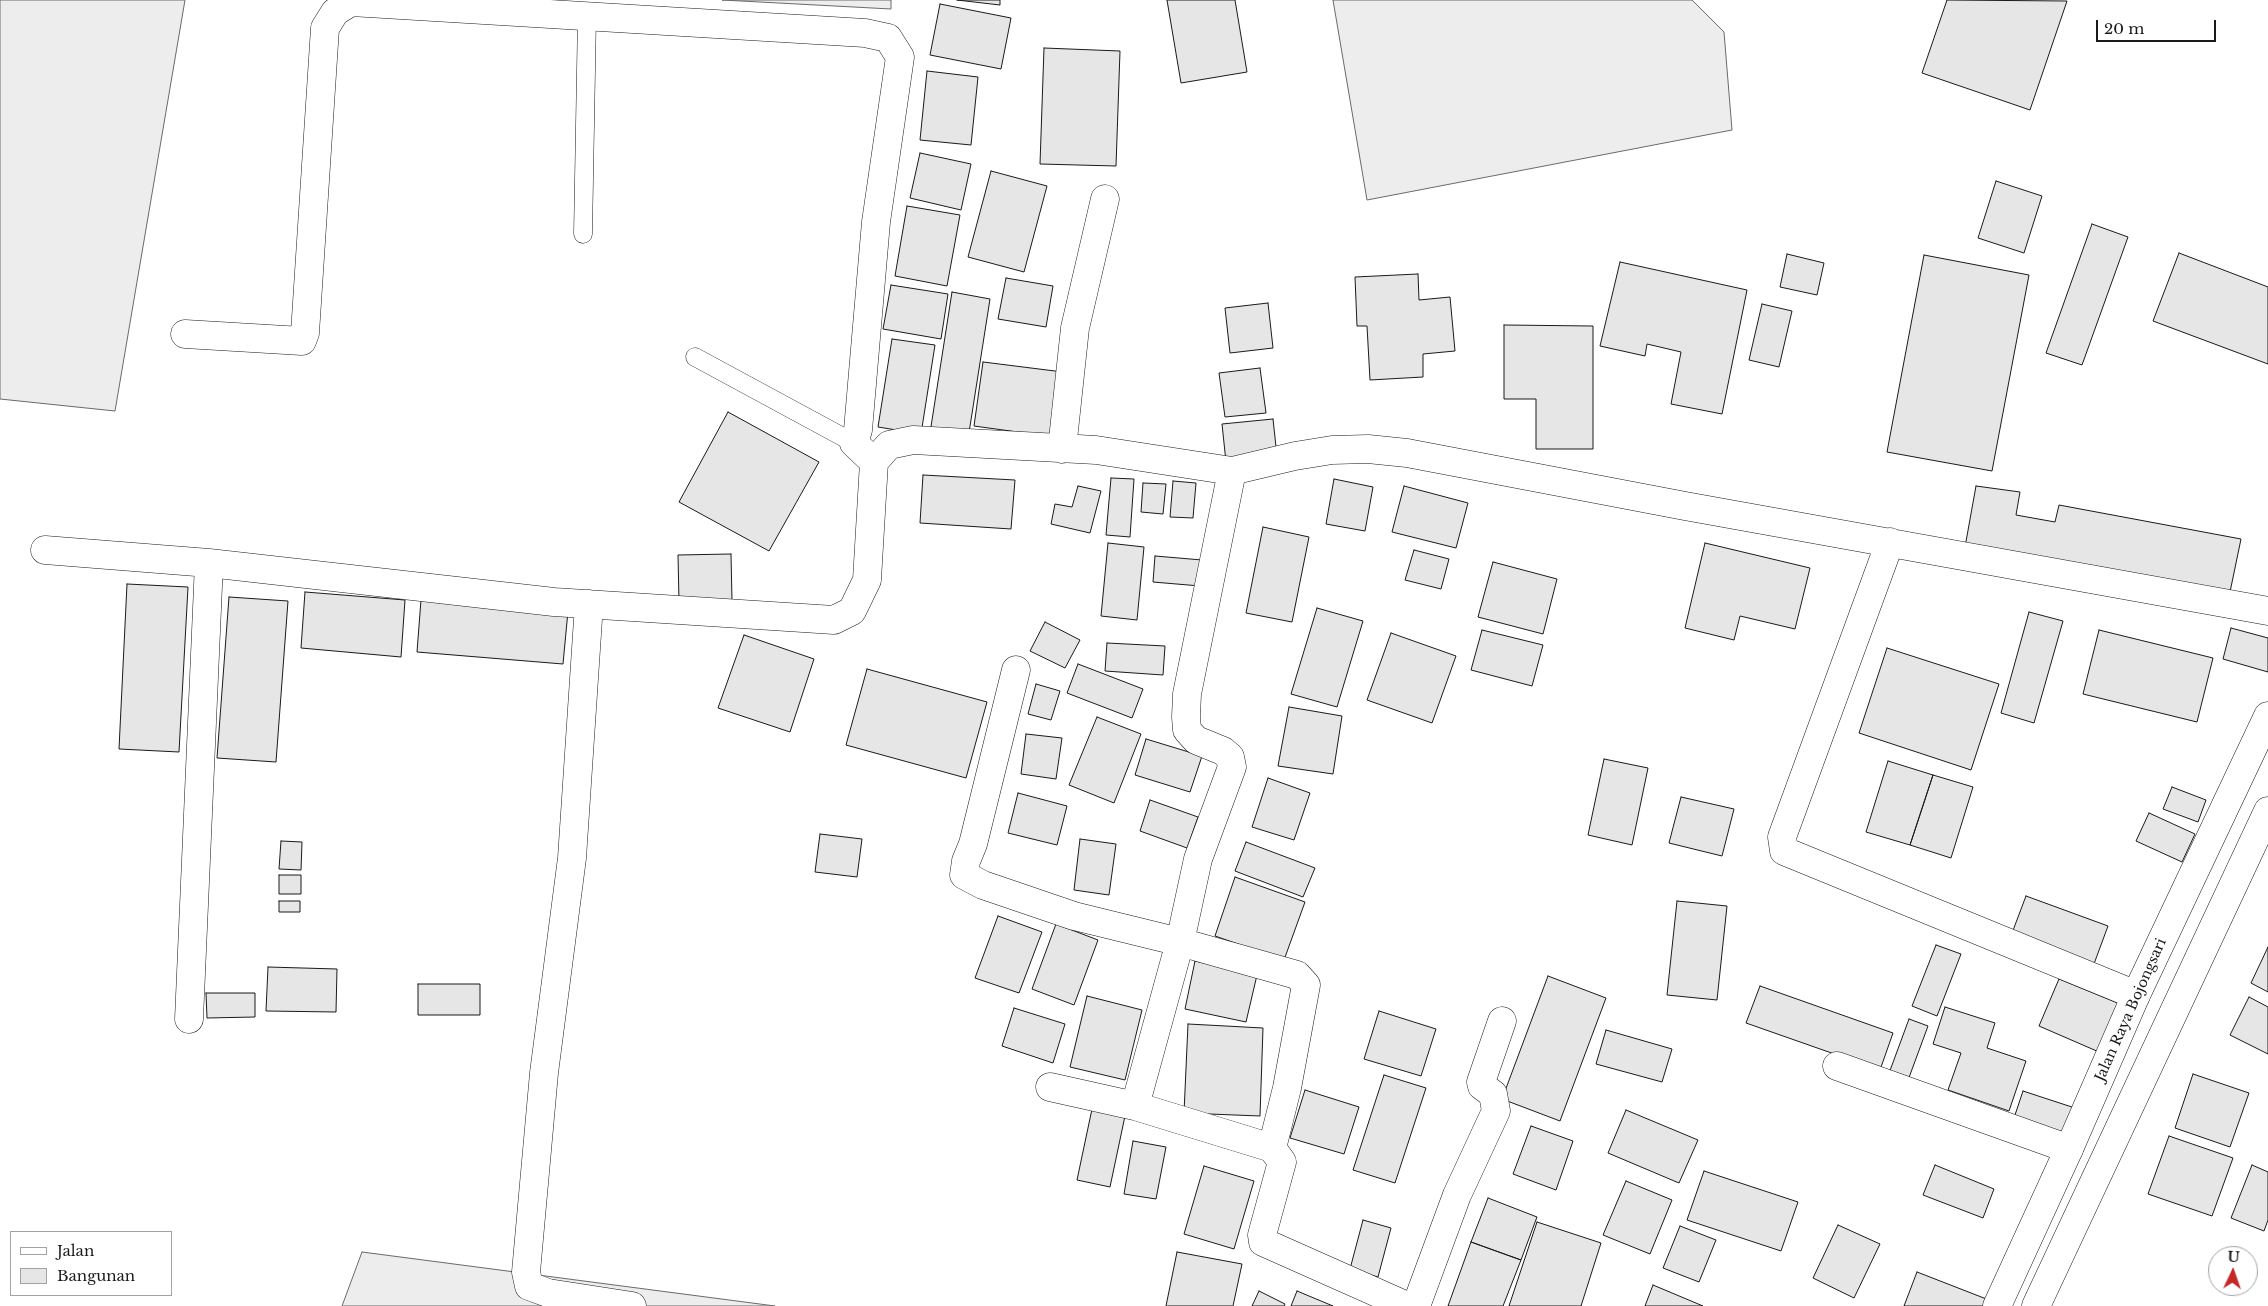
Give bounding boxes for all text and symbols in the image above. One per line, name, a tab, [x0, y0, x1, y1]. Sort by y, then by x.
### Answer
scale bar	[2098, 10, 2218, 42]
text: 20 m	[2104, 19, 2144, 38]
street label: Jalan Raya Bojongsari	[2092, 936, 2170, 1084]
legend	[10, 1231, 172, 1296]
text: Jalan	[57, 1241, 94, 1260]
north arrow	[2208, 1246, 2258, 1296]
text: U	[2227, 1248, 2240, 1266]
text: Bangunan	[57, 1266, 135, 1285]

